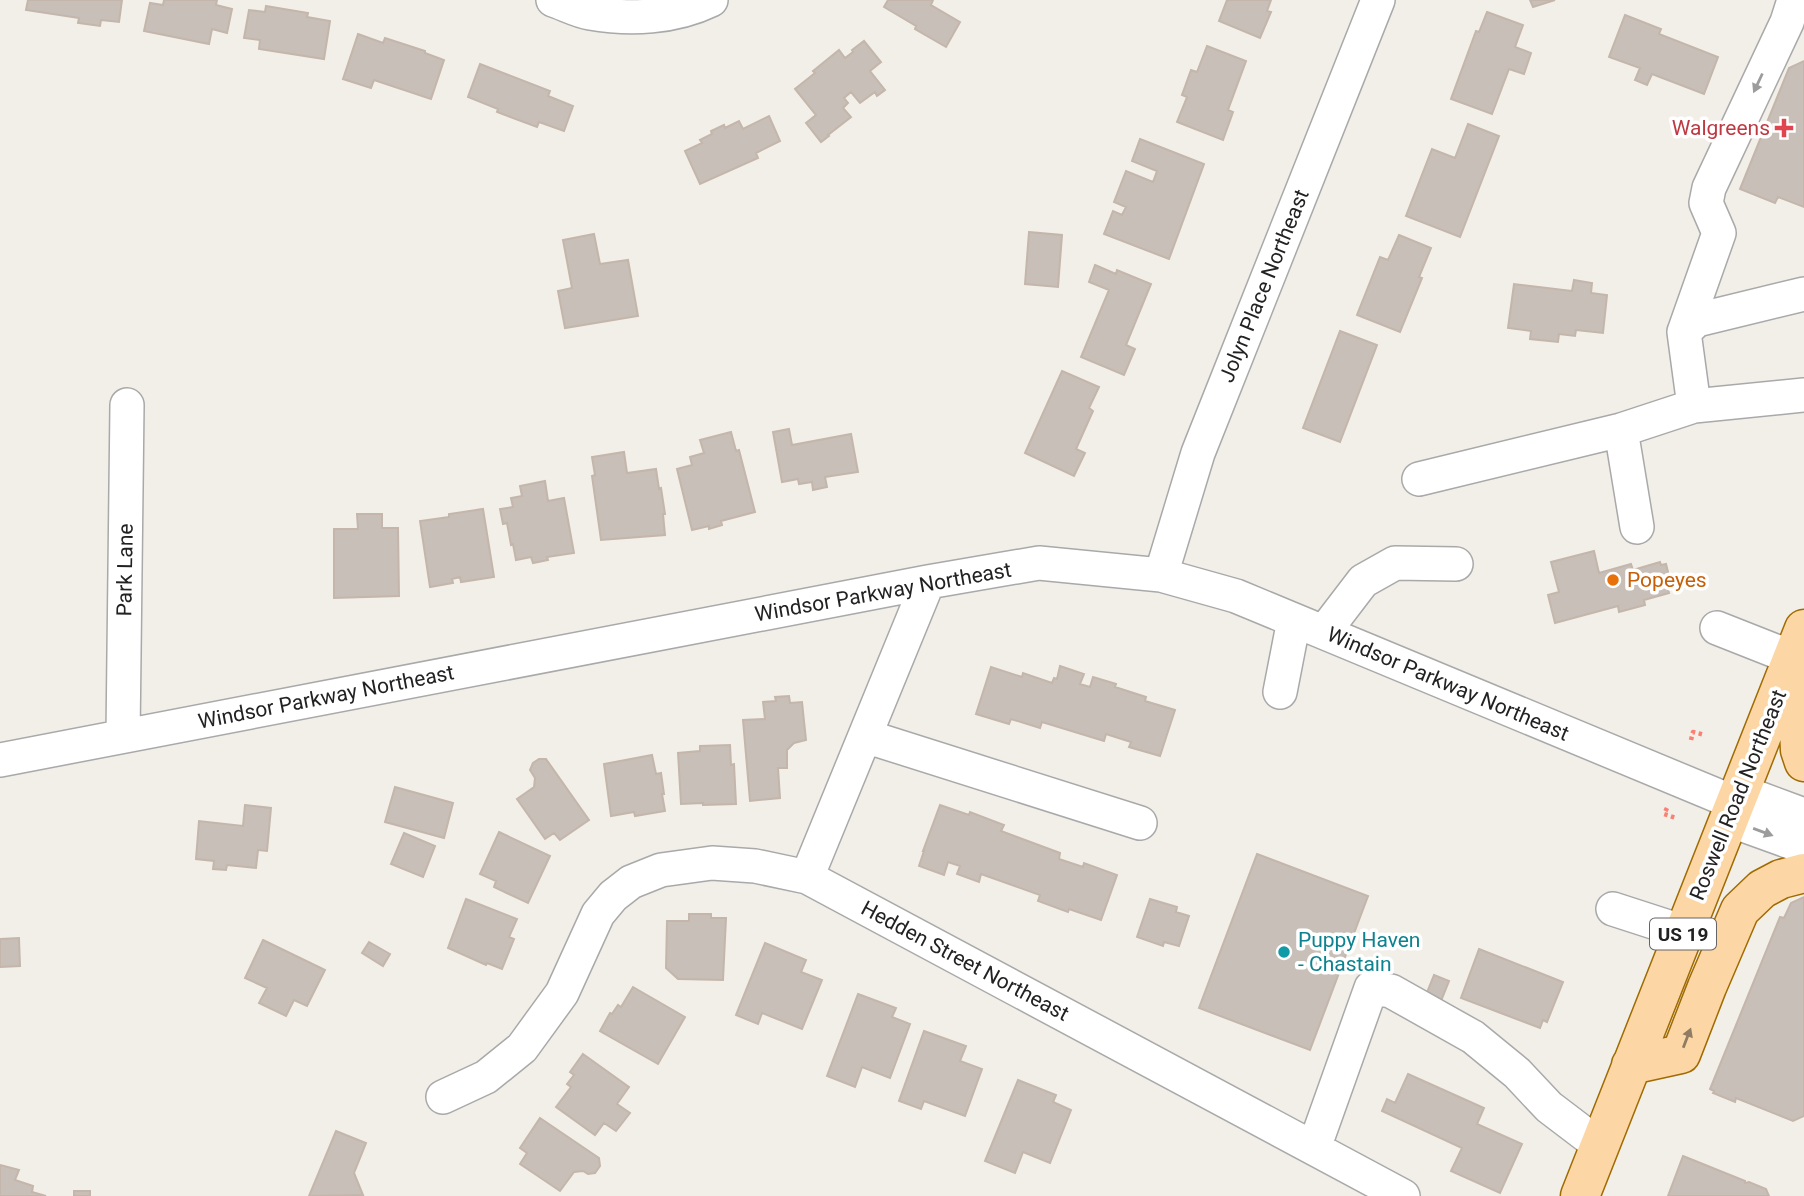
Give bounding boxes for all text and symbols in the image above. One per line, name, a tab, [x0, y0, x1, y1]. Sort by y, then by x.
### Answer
one-way arrow	[1752, 73, 1763, 94]
place label: Walgreens	[1672, 116, 1770, 140]
marker: Walgreens	[1776, 120, 1792, 136]
street label: Jolyn Place Northeast	[1214, 186, 1314, 386]
street label: Park Lane	[112, 523, 138, 617]
street label: Windsor Parkway Northeast	[753, 558, 1013, 626]
place label: Popeyes	[1627, 568, 1707, 592]
marker: Popeyes	[1605, 572, 1621, 588]
street label: Windsor Parkway Northeast	[1324, 622, 1573, 746]
street label: Windsor Parkway Northeast	[196, 660, 456, 734]
street label: Roswell Road Northeast	[1685, 686, 1791, 904]
one-way arrow	[1752, 827, 1773, 838]
street label: Hedden Street Northeast	[857, 896, 1073, 1026]
road number: US 19	[1650, 918, 1716, 950]
place label: Puppy Haven - Chastain	[1298, 928, 1420, 976]
marker: Puppy Haven - Chastain	[1276, 944, 1292, 960]
one-way arrow	[1682, 1028, 1693, 1049]

